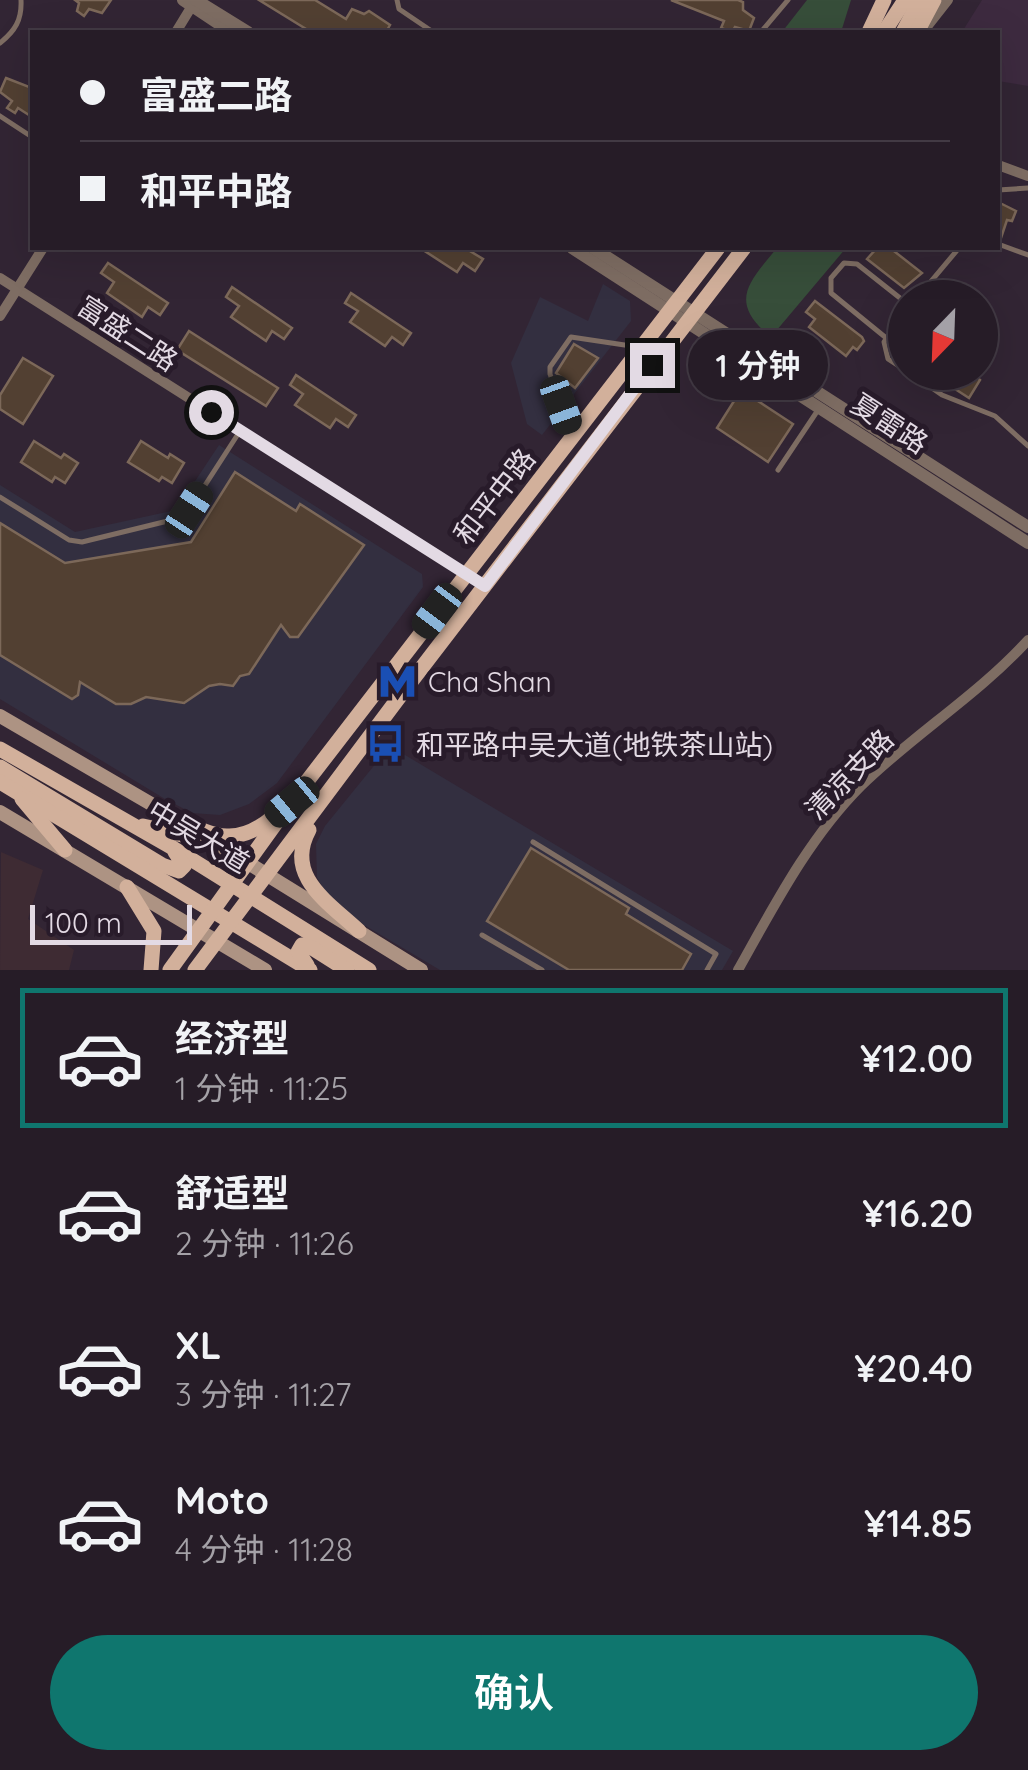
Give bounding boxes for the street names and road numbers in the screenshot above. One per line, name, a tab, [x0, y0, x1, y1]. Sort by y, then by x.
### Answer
street label: 富盛二路	[71, 288, 185, 378]
street label: 夏雷路	[845, 385, 935, 461]
street label: 和平中路	[446, 441, 542, 551]
street label: 清凉支路	[798, 722, 900, 826]
street label: 中吴大道	[142, 792, 256, 880]

